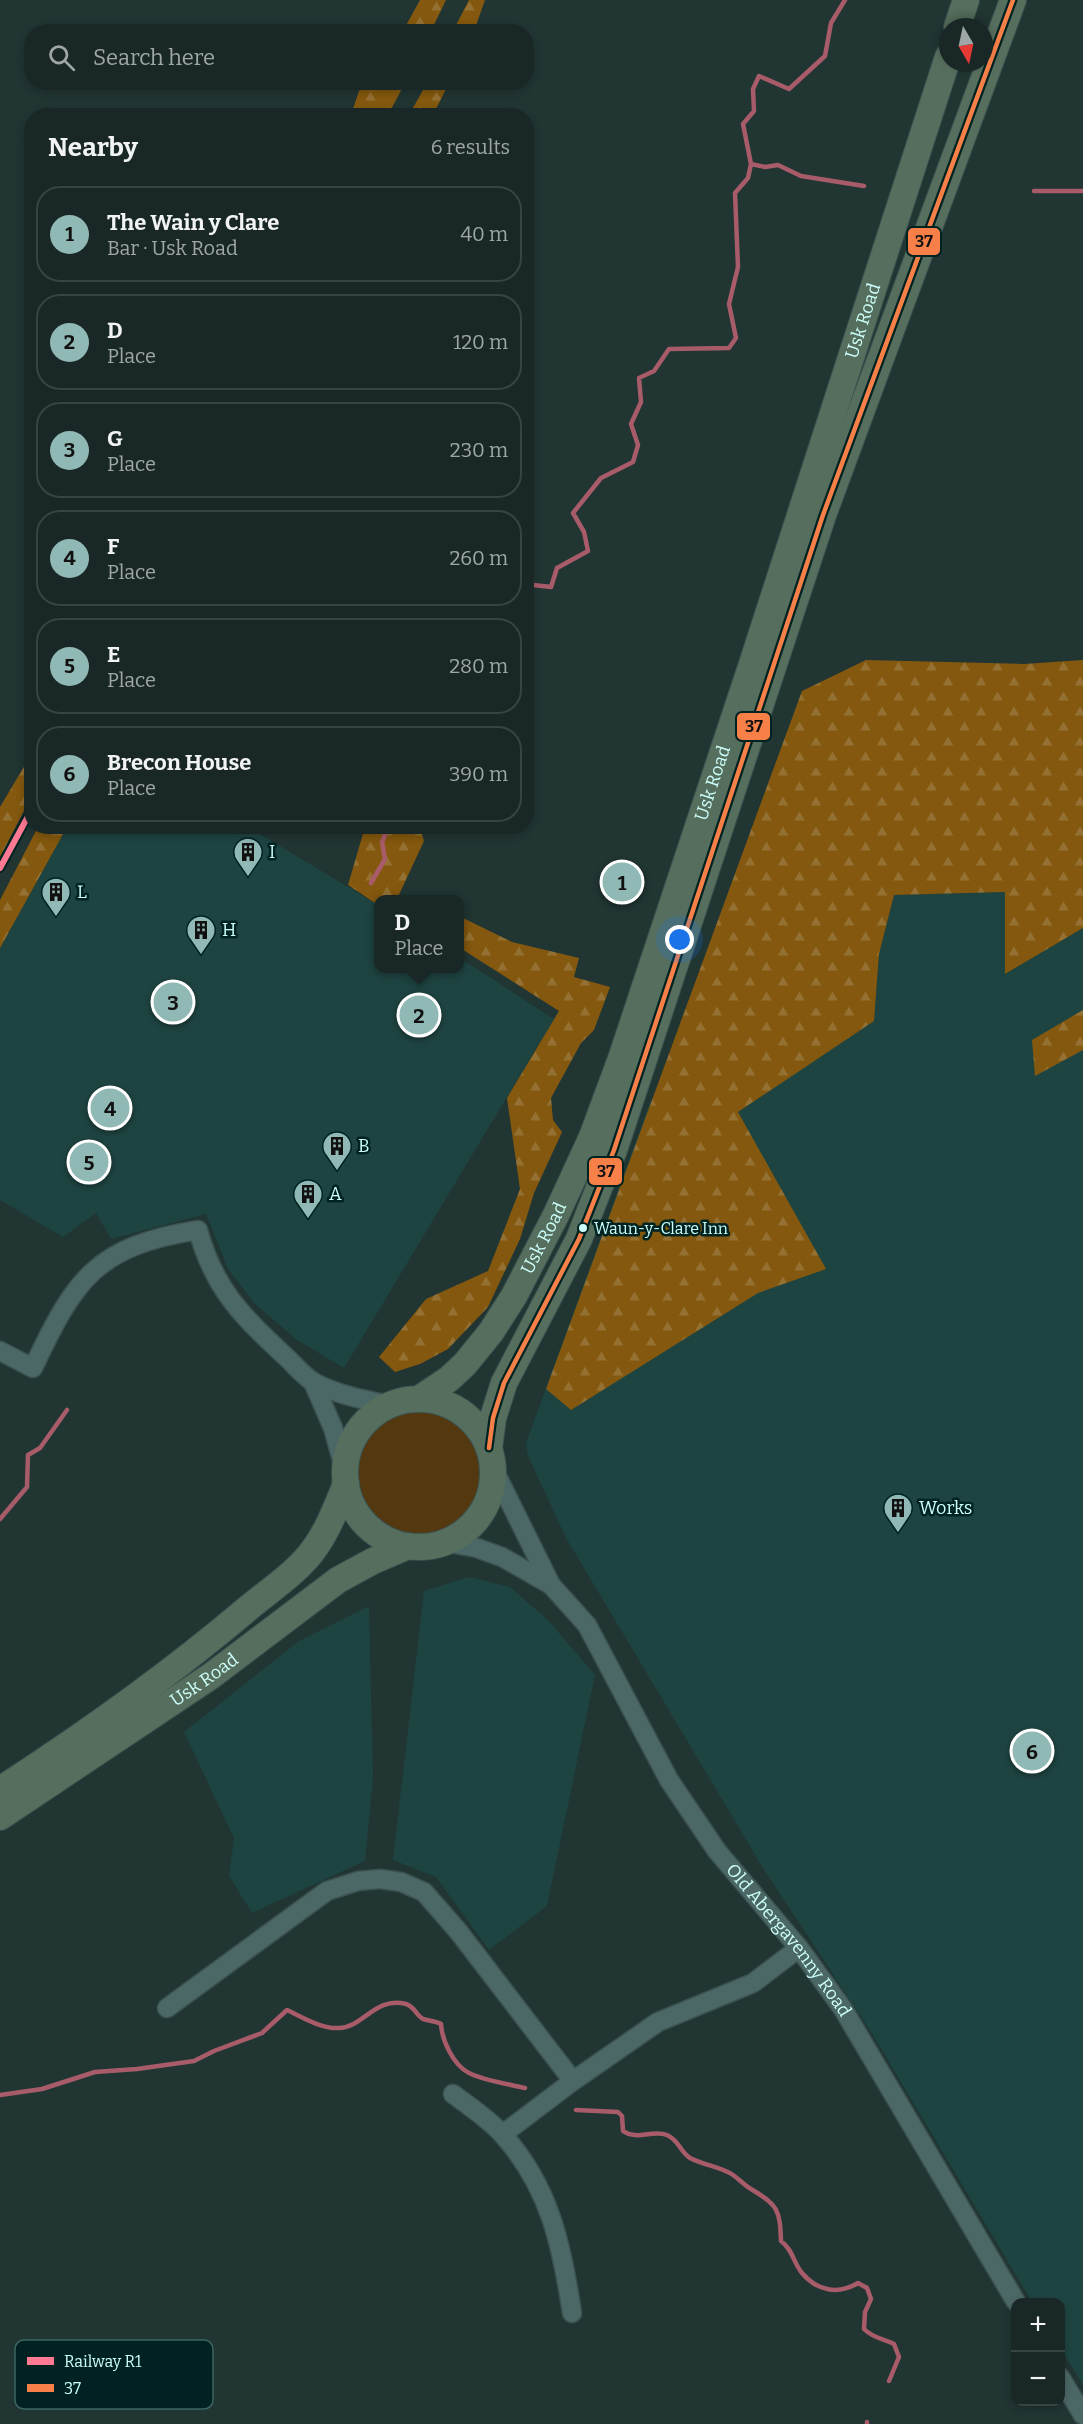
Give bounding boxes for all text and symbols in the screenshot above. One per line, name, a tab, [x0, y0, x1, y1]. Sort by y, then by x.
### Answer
north arrow	[939, 18, 993, 72]
search box	[24, 24, 534, 90]
icon: search	[45, 41, 78, 74]
text: Search here	[93, 44, 215, 71]
text: Nearby	[48, 132, 138, 163]
text: 6 results	[431, 135, 510, 159]
text: The Wain y Clare	[107, 209, 279, 236]
text: 1	[65, 222, 74, 246]
text: 40 m	[460, 222, 508, 246]
line badge: 37	[907, 227, 941, 256]
text: 37	[915, 232, 933, 251]
text: Bar · Usk Road	[107, 236, 238, 260]
street label: Usk Road	[840, 280, 885, 361]
text: D	[107, 317, 123, 344]
text: 2	[64, 330, 75, 354]
text: 120 m	[453, 330, 508, 354]
text: Place	[107, 344, 156, 368]
text: G	[107, 425, 123, 452]
text: 3	[64, 438, 75, 462]
text: 230 m	[450, 438, 508, 462]
text: Place	[107, 452, 156, 476]
text: F	[107, 533, 119, 560]
text: 4	[63, 546, 76, 570]
text: 260 m	[449, 546, 508, 570]
text: Place	[107, 560, 156, 584]
text: E	[107, 641, 120, 668]
text: 5	[64, 654, 75, 678]
text: 280 m	[449, 654, 508, 678]
text: Place	[107, 668, 156, 692]
line badge: 37	[736, 712, 771, 741]
text: 37	[745, 717, 763, 736]
street label: Usk Road	[690, 742, 735, 824]
text: Brecon House	[107, 749, 251, 776]
text: 6	[64, 762, 75, 786]
text: 390 m	[449, 762, 508, 786]
text: Place	[107, 776, 156, 800]
building icon: I	[232, 836, 264, 878]
place label: I	[269, 841, 275, 863]
pin: 1	[602, 860, 642, 904]
building icon: L	[40, 876, 72, 918]
place label: L	[77, 881, 87, 903]
popup	[374, 895, 464, 973]
text: D	[395, 909, 410, 936]
building icon: H	[185, 914, 217, 956]
place label: H	[222, 919, 236, 941]
your location	[665, 925, 694, 954]
text: Place	[395, 936, 443, 960]
pin: 3	[154, 980, 192, 1024]
pin: 2	[400, 992, 438, 1038]
pin: 4	[90, 1086, 130, 1130]
building icon: B	[321, 1130, 353, 1172]
place label: B	[358, 1135, 370, 1157]
pin: 5	[70, 1140, 109, 1184]
line badge: 37	[588, 1157, 623, 1186]
text: 37	[597, 1162, 615, 1181]
building icon: A	[292, 1178, 324, 1220]
place label: A	[329, 1183, 342, 1205]
street label: Usk Road	[516, 1199, 571, 1278]
place label: Waun-y-Clare Inn	[594, 1219, 728, 1238]
marker: Waun-y-Clare Inn	[577, 1222, 589, 1234]
building icon: Works	[882, 1492, 914, 1534]
place label: Works	[919, 1497, 972, 1519]
street label: Usk Road	[166, 1648, 243, 1711]
pin: 6	[1012, 1728, 1052, 1774]
street label: Old Abergavenny Road	[721, 1859, 856, 2021]
map controls	[1011, 2298, 1065, 2406]
button: +	[1011, 2298, 1065, 2352]
legend	[15, 2340, 213, 2409]
text: Railway R1	[64, 2352, 142, 2371]
button: −	[1011, 2352, 1065, 2406]
text: 37	[64, 2379, 81, 2398]

